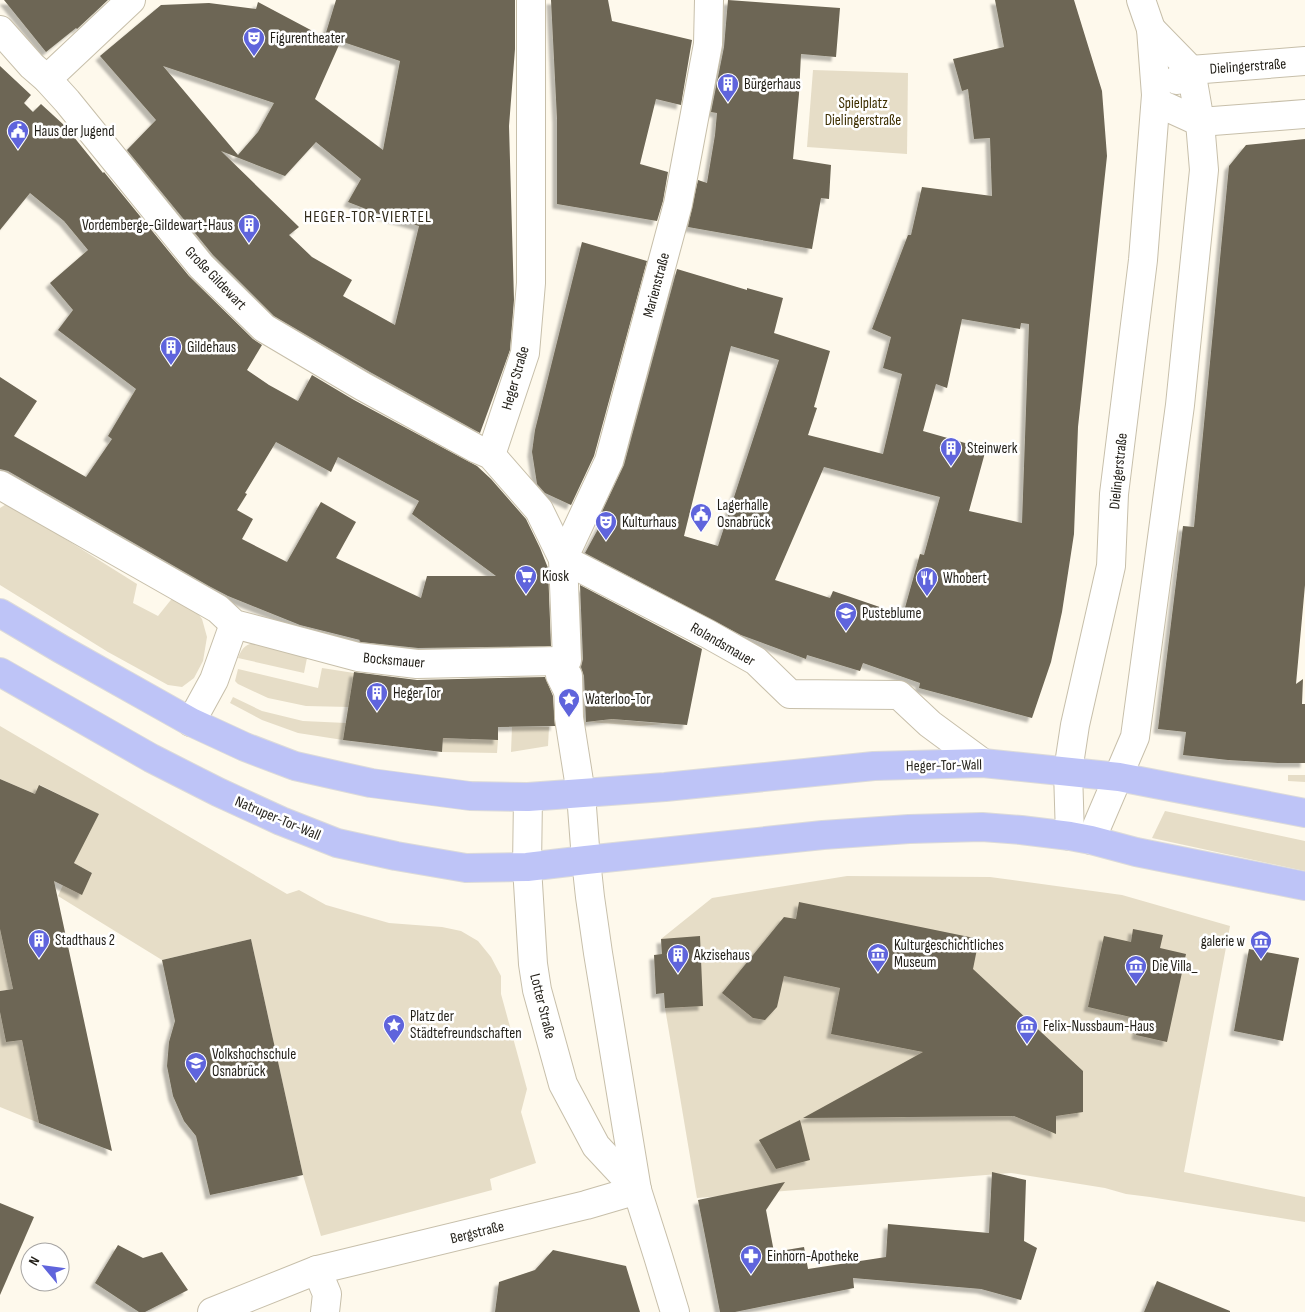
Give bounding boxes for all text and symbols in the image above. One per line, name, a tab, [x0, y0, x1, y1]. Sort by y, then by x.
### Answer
theatre icon: Figurentheater	[242, 26, 266, 57]
place label: Figurentheater	[270, 29, 346, 48]
street label: Dielingerstraße	[1209, 54, 1287, 79]
building icon: Bürgerhaus	[716, 72, 740, 103]
place label: Bürgerhaus	[744, 75, 801, 94]
park label: Spielplatz Dielingerstraße	[825, 94, 901, 130]
public building icon: Haus der Jugend	[6, 119, 30, 150]
place label: Haus der Jugend	[34, 122, 114, 141]
district label: HEGER-TOR-VIERTEL	[304, 208, 432, 227]
building icon: Vordemberge-Gildewart-Haus	[237, 213, 261, 244]
place label: Vordemberge-Gildewart-Haus	[82, 216, 233, 235]
street label: Große Gildewart	[181, 243, 251, 314]
street label: Marienstraße	[639, 251, 674, 320]
building icon: Gildehaus	[159, 335, 183, 366]
place label: Gildehaus	[187, 338, 236, 357]
street label: Heger Straße	[497, 344, 534, 412]
street label: Dielingerstraße	[1105, 432, 1132, 510]
building icon: Steinwerk	[939, 436, 963, 467]
place label: Steinwerk	[967, 439, 1018, 458]
place label: Lagerhalle Osnabrück	[717, 496, 771, 532]
public building icon: Lagerhalle Osnabrück	[689, 502, 713, 533]
theatre icon: Kulturhaus	[594, 510, 618, 541]
place label: Kulturhaus	[622, 513, 677, 532]
supermarket icon: Kiosk	[514, 564, 538, 595]
restaurant icon: Whobert	[915, 566, 939, 597]
place label: Kiosk	[542, 567, 569, 586]
place label: Whobert	[943, 569, 987, 588]
school or university icon: Pusteblume	[834, 601, 858, 632]
place label: Pusteblume	[862, 604, 921, 623]
street label: Rolandsmauer	[687, 618, 759, 671]
street label: Bocksmauer	[362, 648, 426, 673]
building icon: Heger Tor	[365, 681, 389, 712]
place label: Heger Tor	[393, 684, 442, 703]
place icon: Waterloo-Tor	[557, 687, 581, 718]
place label: Waterloo-Tor	[585, 690, 651, 709]
street label: Heger-Tor-Wall	[906, 755, 982, 776]
street label: Natruper-Tor-Wall	[232, 792, 324, 845]
building icon: Stadthaus 2	[27, 928, 51, 959]
museum icon: galerie w	[1249, 929, 1273, 960]
place label: Stadthaus 2	[55, 931, 115, 950]
place label: galerie w	[1201, 932, 1246, 951]
place label: Kulturgeschichtliches Museum	[894, 936, 1004, 972]
museum icon: Kulturgeschichtliches Museum	[866, 942, 890, 973]
building icon: Akzisehaus	[666, 943, 690, 974]
place label: Akzisehaus	[693, 946, 750, 965]
museum icon: Die Villa_	[1124, 954, 1148, 985]
place label: Die Villa_	[1152, 957, 1197, 976]
street label: Lotter Straße	[525, 972, 560, 1041]
place label: Platz der Städtefreundschaften	[410, 1007, 522, 1043]
place icon: Platz der Städtefreundschaften	[382, 1013, 406, 1044]
museum icon: Felix-Nussbaum-Haus	[1015, 1014, 1039, 1045]
place label: Felix-Nussbaum-Haus	[1043, 1017, 1155, 1036]
place label: Volkshochschule Osnabrück	[212, 1045, 296, 1081]
school or university icon: Volkshochschule Osnabrück	[184, 1051, 208, 1082]
street label: Bergstraße	[448, 1217, 506, 1248]
north arrow	[20, 1242, 70, 1292]
pharmacy icon: Einhorn-Apotheke	[739, 1244, 763, 1275]
place label: Einhorn-Apotheke	[767, 1247, 859, 1266]
text: N	[25, 1254, 43, 1268]

